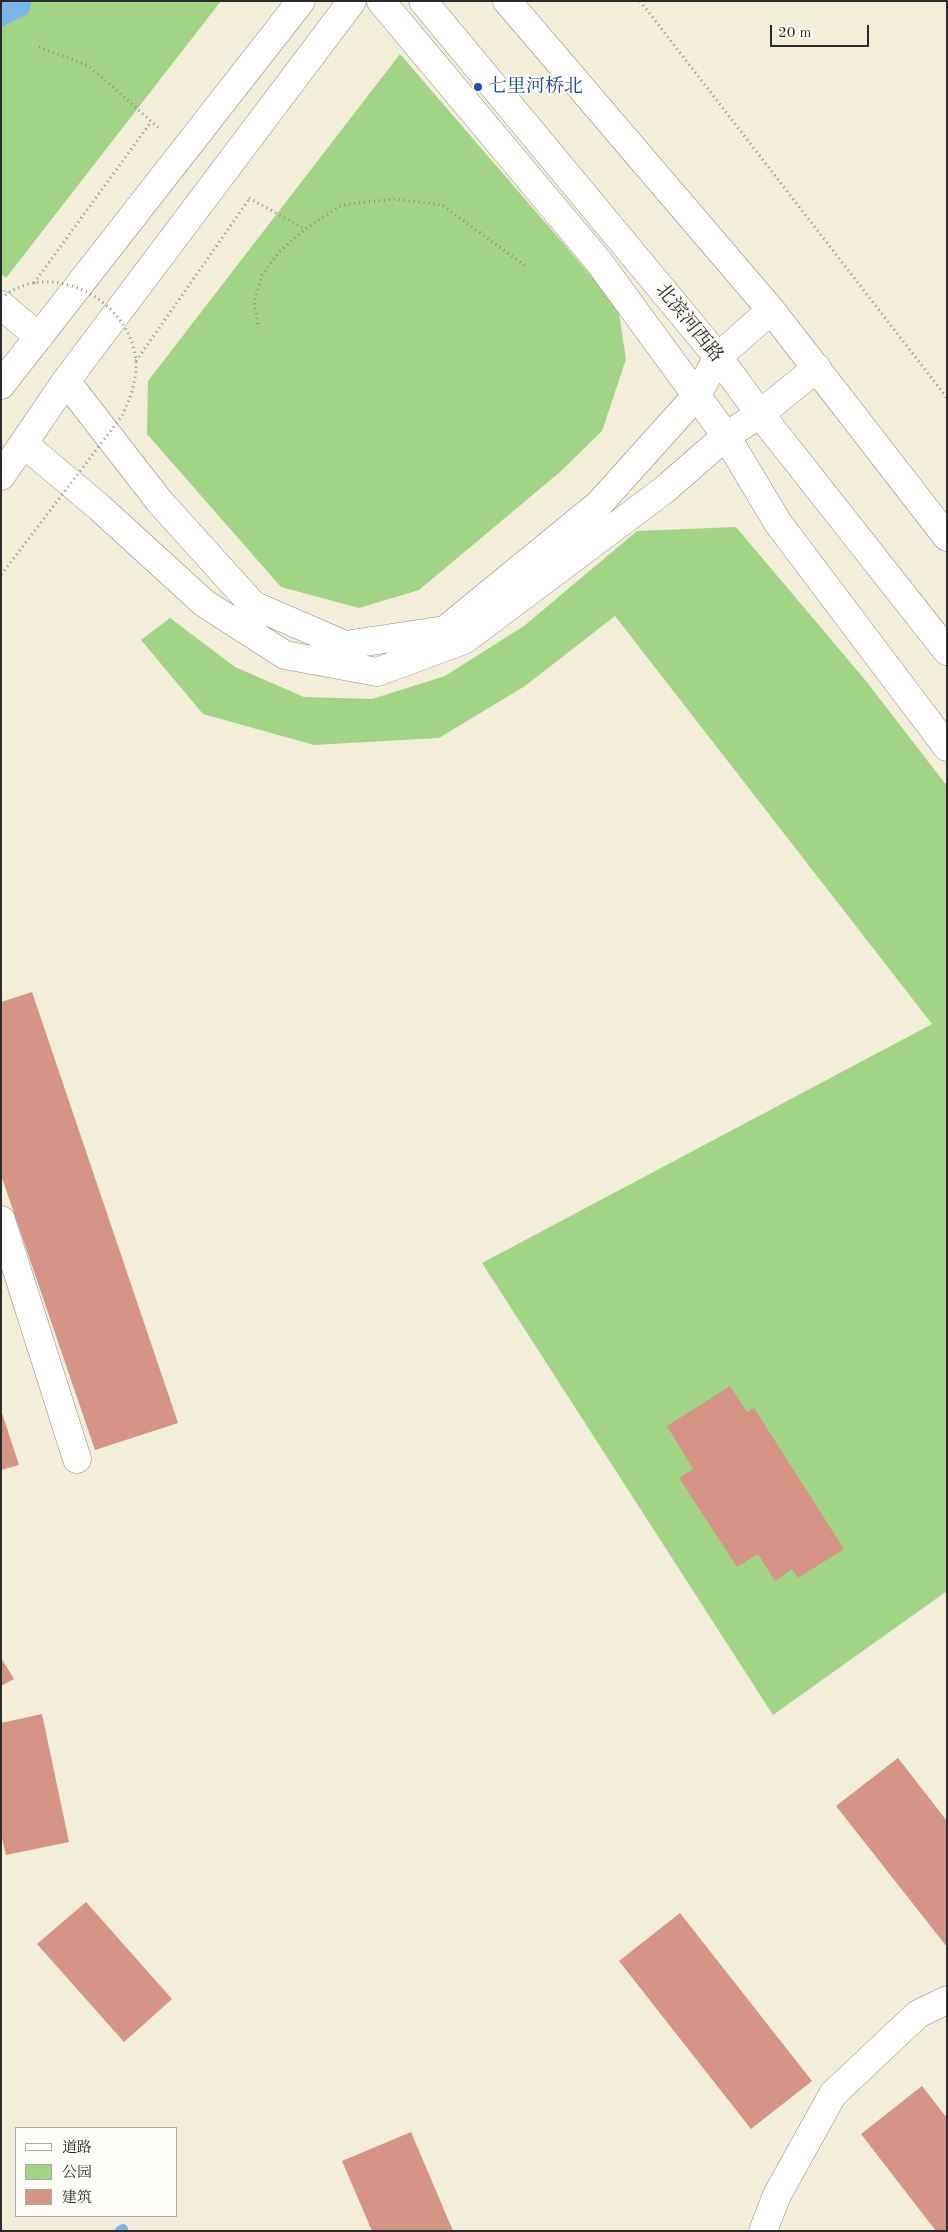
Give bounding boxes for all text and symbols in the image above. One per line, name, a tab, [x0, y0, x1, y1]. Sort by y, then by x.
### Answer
scale bar	[773, 15, 872, 47]
text: 20 m	[778, 26, 812, 41]
place label: 七里河桥北	[488, 76, 583, 98]
marker: 七里河桥北	[472, 81, 484, 93]
street label: 北滨河西路	[650, 279, 728, 367]
legend	[15, 2127, 178, 2217]
text: 道路	[62, 2141, 92, 2156]
text: 公园	[62, 2166, 92, 2181]
text: 建筑	[62, 2191, 92, 2206]

